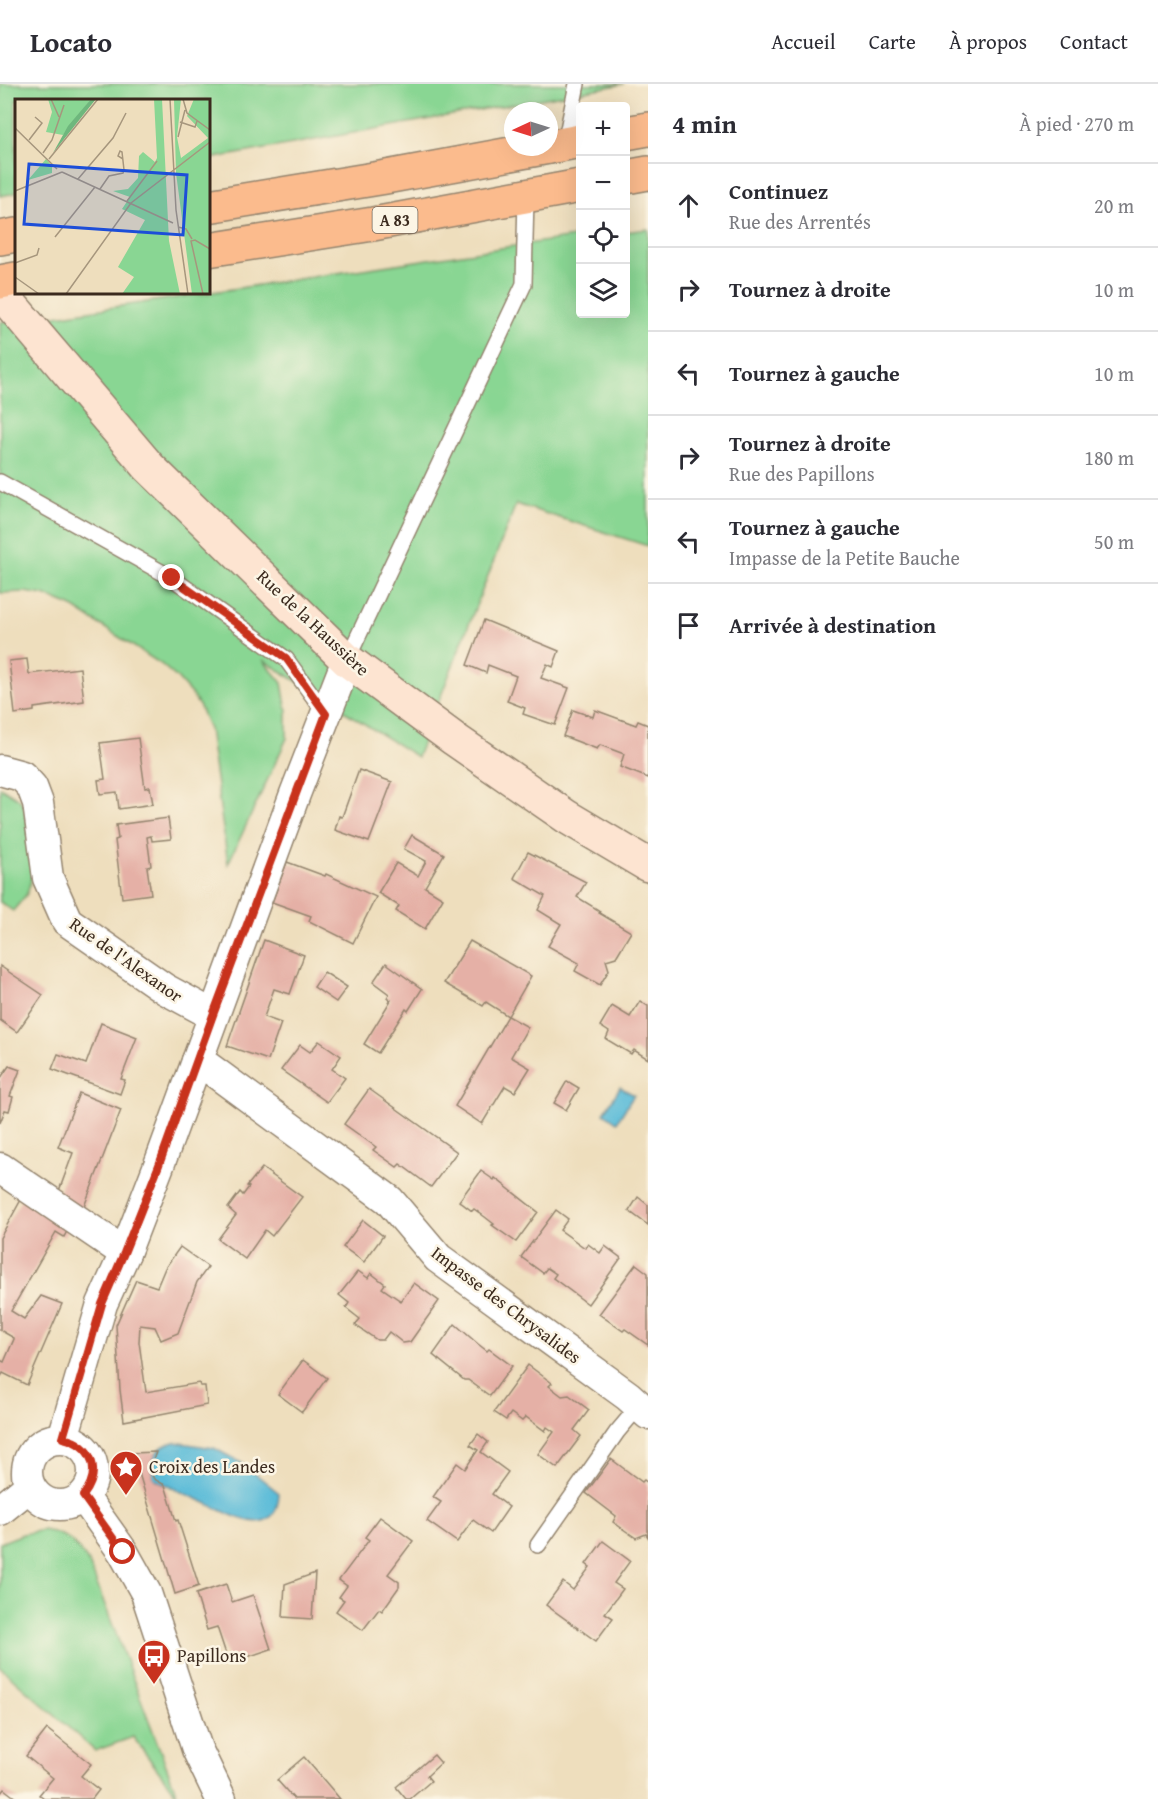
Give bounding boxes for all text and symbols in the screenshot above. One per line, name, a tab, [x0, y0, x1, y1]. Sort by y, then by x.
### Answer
text: Locato	[30, 21, 112, 62]
text: Accueil	[771, 26, 836, 57]
text: Carte	[869, 26, 916, 57]
text: À propos	[949, 26, 1027, 57]
text: Contact	[1060, 26, 1128, 57]
inset map	[15, 99, 210, 294]
north arrow	[504, 102, 558, 156]
map controls	[576, 102, 630, 318]
button: +	[576, 102, 630, 156]
text: 4 min	[672, 104, 737, 143]
text: À pied · 270 m	[1019, 109, 1134, 138]
button: −	[576, 156, 630, 210]
text: Continuez	[729, 175, 828, 207]
icon: ahead	[672, 189, 705, 222]
text: 20 m	[1094, 191, 1134, 220]
road number: A 83	[372, 207, 418, 233]
text: Rue des Arrentés	[729, 207, 871, 236]
button: locate	[576, 210, 630, 264]
button: layers	[576, 264, 630, 318]
icon: right	[672, 273, 705, 306]
text: Tournez à droite	[729, 273, 891, 305]
text: 10 m	[1094, 275, 1134, 304]
icon: left	[672, 357, 705, 390]
text: Tournez à gauche	[729, 357, 900, 389]
text: 10 m	[1094, 359, 1134, 388]
text: Tournez à droite	[729, 427, 891, 459]
icon: right	[672, 441, 705, 474]
text: 180 m	[1084, 443, 1134, 472]
text: Rue des Papillons	[729, 459, 875, 488]
text: Tournez à gauche	[729, 511, 900, 543]
icon: left	[672, 525, 705, 558]
text: 50 m	[1094, 527, 1134, 556]
text: Impasse de la Petite Bauche	[729, 543, 960, 572]
street label: Rue de la Haussière	[251, 563, 376, 682]
route end	[158, 564, 184, 590]
icon: arrive	[672, 609, 705, 642]
text: Arrivée à destination	[729, 609, 936, 641]
street label: Rue de l'Alexanor	[64, 910, 189, 1009]
street label: Impasse des Chrysalides	[426, 1239, 587, 1370]
place icon: Croix des Landes	[108, 1449, 144, 1496]
place label: Croix des Landes	[149, 1453, 275, 1480]
route start	[109, 1538, 135, 1564]
bus stop icon: Papillons	[136, 1638, 172, 1685]
place label: Papillons	[177, 1642, 247, 1669]

